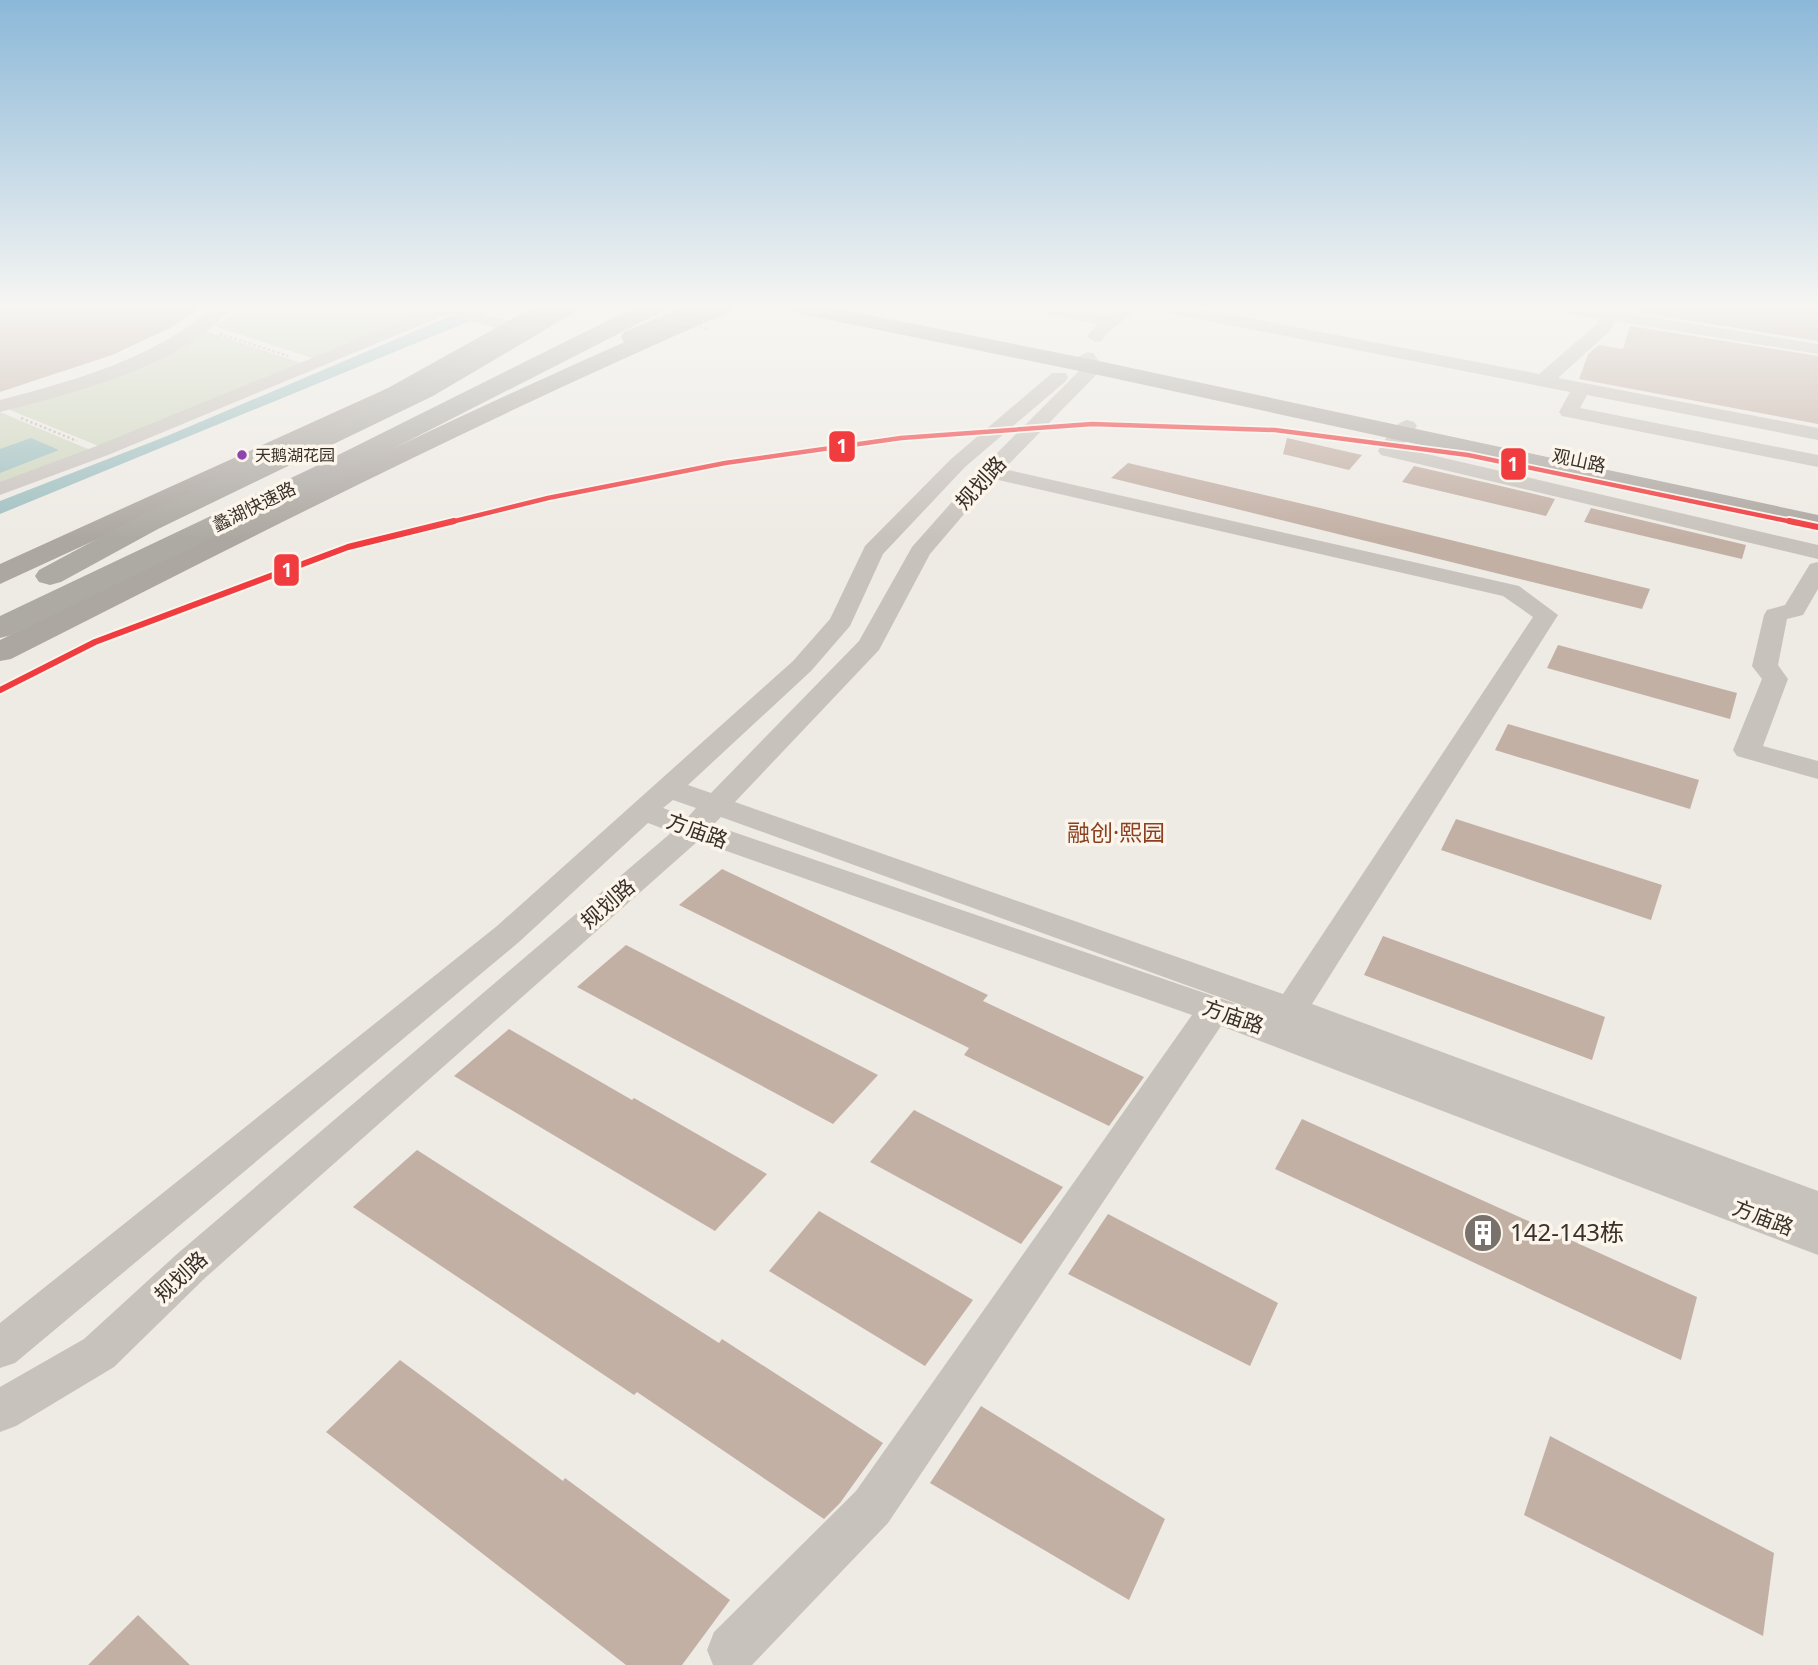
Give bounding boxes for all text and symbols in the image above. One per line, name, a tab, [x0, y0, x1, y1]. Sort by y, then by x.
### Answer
line badge: 1	[828, 430, 856, 463]
text: 1	[837, 433, 847, 459]
street label: 观山路	[1550, 443, 1608, 477]
place label: 天鹅湖花园	[255, 444, 335, 466]
line badge: 1	[1500, 447, 1527, 481]
marker: 天鹅湖花园	[235, 448, 249, 462]
street label: 规划路	[949, 450, 1012, 515]
text: 1	[1508, 451, 1518, 477]
street label: 蠡湖快速路	[208, 476, 299, 537]
line badge: 1	[273, 553, 300, 587]
text: 1	[282, 557, 292, 583]
street label: 方庙路	[663, 806, 732, 854]
district label: 融创·熙园	[1067, 816, 1165, 848]
street label: 规划路	[574, 872, 640, 934]
street label: 方庙路	[1199, 993, 1268, 1040]
street label: 方庙路	[1729, 1193, 1798, 1241]
building icon: 142-143栋	[1462, 1212, 1504, 1254]
place label: 142-143栋	[1510, 1215, 1624, 1248]
street label: 规划路	[148, 1245, 213, 1308]

